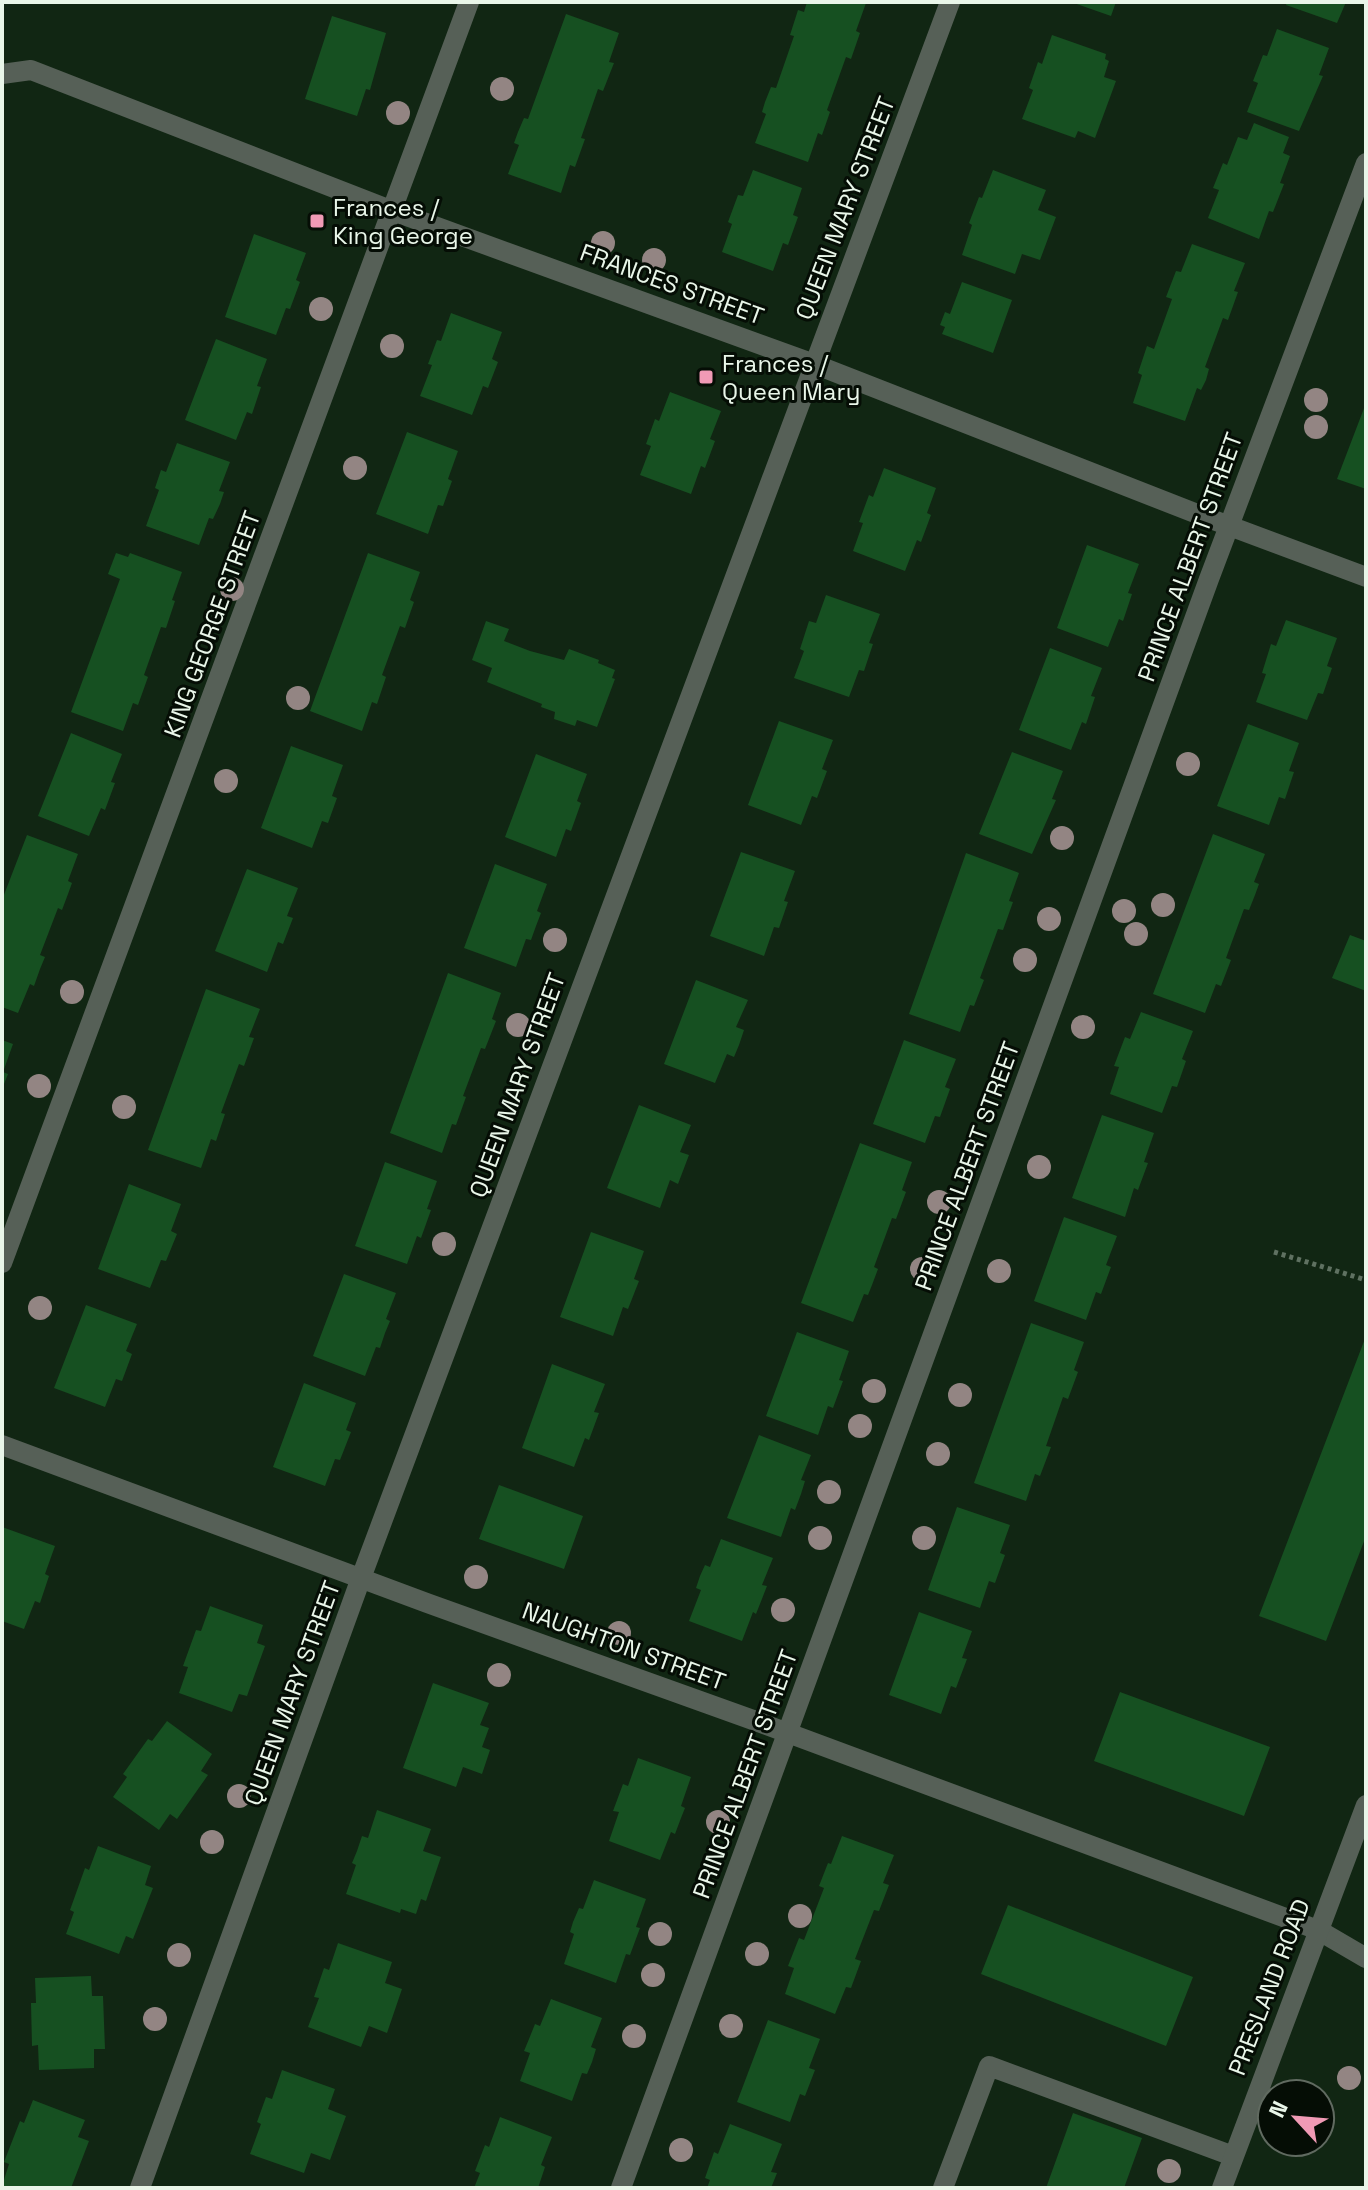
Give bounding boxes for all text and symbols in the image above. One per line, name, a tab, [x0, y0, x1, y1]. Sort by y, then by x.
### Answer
street label: QUEEN MARY STREET	[788, 92, 902, 324]
place label: Frances / King George	[333, 192, 473, 251]
marker: Frances / King George	[308, 212, 326, 230]
street label: FRANCES STREET	[576, 236, 768, 332]
place label: Frances / Queen Mary	[722, 348, 860, 407]
marker: Frances / Queen Mary	[697, 368, 715, 386]
street label: PRINCE ALBERT STREET	[1131, 428, 1249, 686]
street label: KING GEORGE STREET	[157, 506, 267, 742]
street label: QUEEN MARY STREET	[462, 968, 572, 1202]
street label: PRINCE ALBERT STREET	[908, 1037, 1026, 1295]
street label: QUEEN MARY STREET	[237, 1576, 347, 1810]
street label: NAUGHTON STREET	[518, 1595, 730, 1697]
street label: PRINCE ALBERT STREET	[686, 1645, 804, 1903]
street label: PRESLAND ROAD	[1221, 1895, 1317, 2079]
north arrow	[1256, 2078, 1336, 2158]
text: N	[1262, 2096, 1294, 2122]

